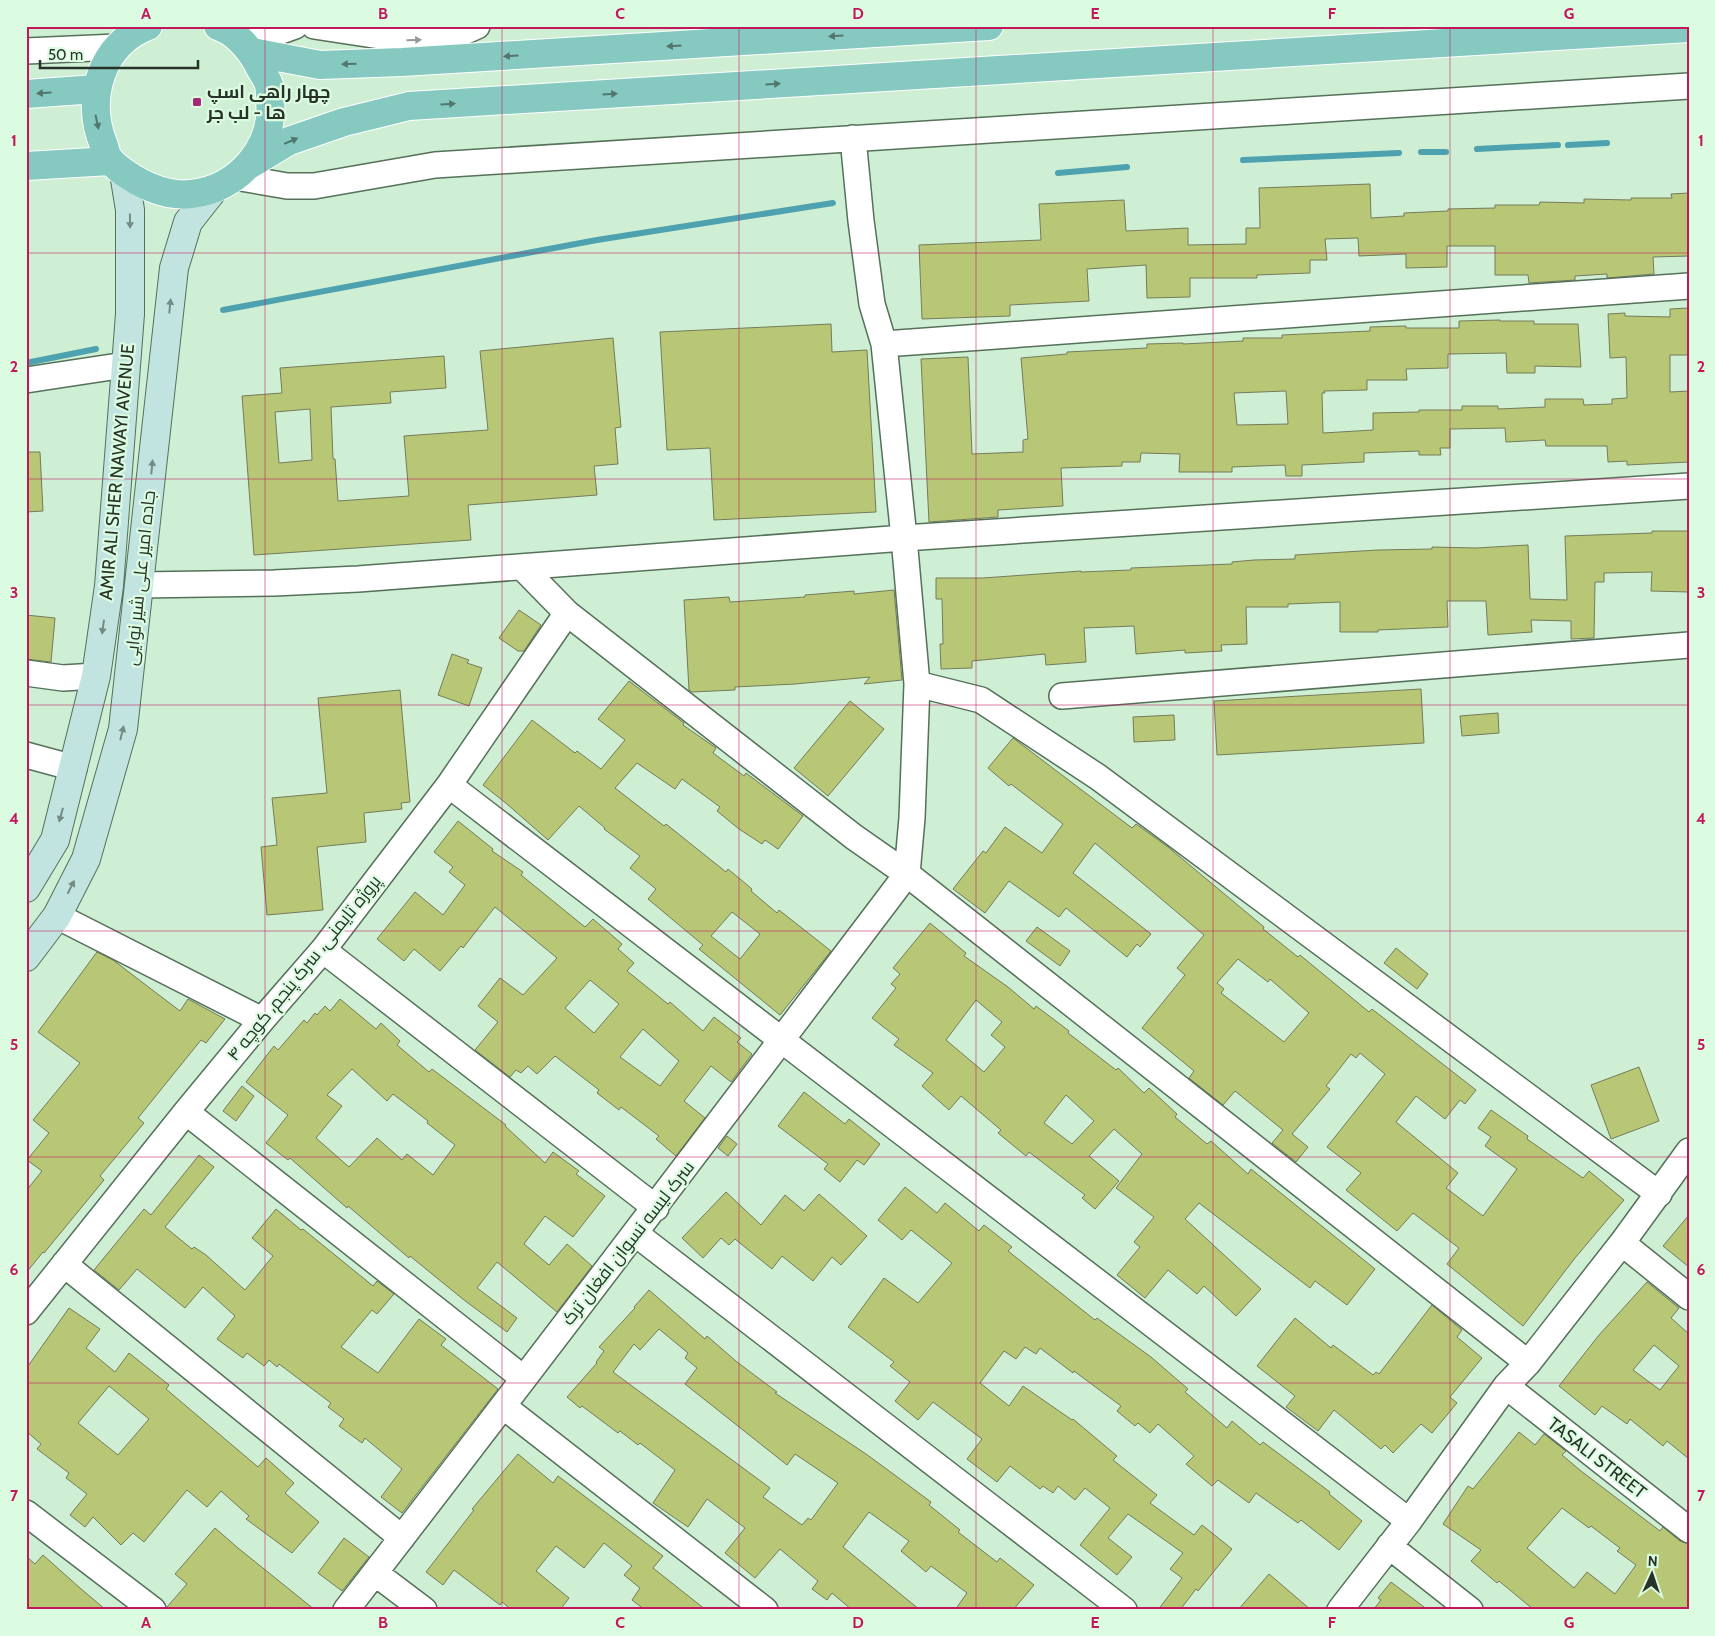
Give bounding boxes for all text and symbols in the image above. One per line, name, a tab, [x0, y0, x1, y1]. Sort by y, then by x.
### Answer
text: A	[141, 4, 151, 23]
text: B	[378, 4, 388, 23]
text: C	[615, 4, 625, 23]
text: D	[852, 4, 864, 23]
text: E	[1090, 4, 1100, 23]
text: F	[1328, 4, 1337, 23]
text: G	[1564, 4, 1574, 23]
one-way arrow	[827, 32, 843, 40]
one-way arrow	[406, 35, 422, 43]
scale bar	[40, 38, 198, 70]
one-way arrow	[665, 42, 681, 50]
text: 50 m	[48, 46, 83, 64]
one-way arrow	[503, 52, 519, 60]
one-way arrow	[341, 60, 357, 68]
one-way arrow	[765, 80, 781, 88]
place label: چهار راهی اسپ ها - لب جر	[206, 81, 330, 124]
one-way arrow	[35, 89, 51, 97]
one-way arrow	[603, 89, 619, 97]
marker: چهار راهی اسپ ها - لب جر	[191, 96, 203, 108]
one-way arrow	[441, 99, 457, 107]
one-way arrow	[93, 115, 101, 131]
text: 1	[11, 131, 17, 150]
text: 1	[1698, 131, 1704, 150]
one-way arrow	[284, 136, 298, 144]
one-way arrow	[126, 213, 134, 229]
one-way arrow	[166, 298, 174, 314]
street label: AMIR ALI SHER NAWAYI AVENUE	[95, 343, 139, 601]
text: 2	[10, 357, 18, 376]
text: 2	[1697, 357, 1705, 376]
one-way arrow	[148, 459, 156, 475]
street label: جاده امیر علی شیر نوایی	[120, 489, 160, 667]
text: 3	[10, 583, 18, 602]
text: 3	[1697, 583, 1705, 602]
one-way arrow	[98, 620, 106, 636]
one-way arrow	[118, 726, 126, 741]
one-way arrow	[57, 808, 65, 823]
text: 4	[9, 809, 19, 828]
text: 4	[1696, 809, 1706, 828]
street label: پروژه تایمنی، سرک پنجم، کوچه ۴	[222, 871, 387, 1066]
one-way arrow	[67, 880, 75, 894]
text: 5	[10, 1035, 18, 1054]
text: 5	[1697, 1035, 1705, 1054]
street label: سرک لیسه نسوان افغان‌ ترک	[557, 1156, 699, 1330]
text: 6	[10, 1260, 19, 1279]
text: 6	[1697, 1260, 1706, 1279]
street label: TASALI STREET	[1543, 1413, 1651, 1504]
text: 7	[10, 1486, 19, 1505]
text: 7	[1697, 1486, 1706, 1505]
north arrow	[1628, 1548, 1678, 1598]
text: N	[1647, 1552, 1658, 1570]
text: A	[141, 1613, 151, 1632]
text: B	[378, 1613, 388, 1632]
text: C	[615, 1613, 625, 1632]
text: D	[852, 1613, 864, 1632]
text: E	[1090, 1613, 1100, 1632]
text: F	[1328, 1613, 1337, 1632]
text: G	[1564, 1613, 1574, 1632]

